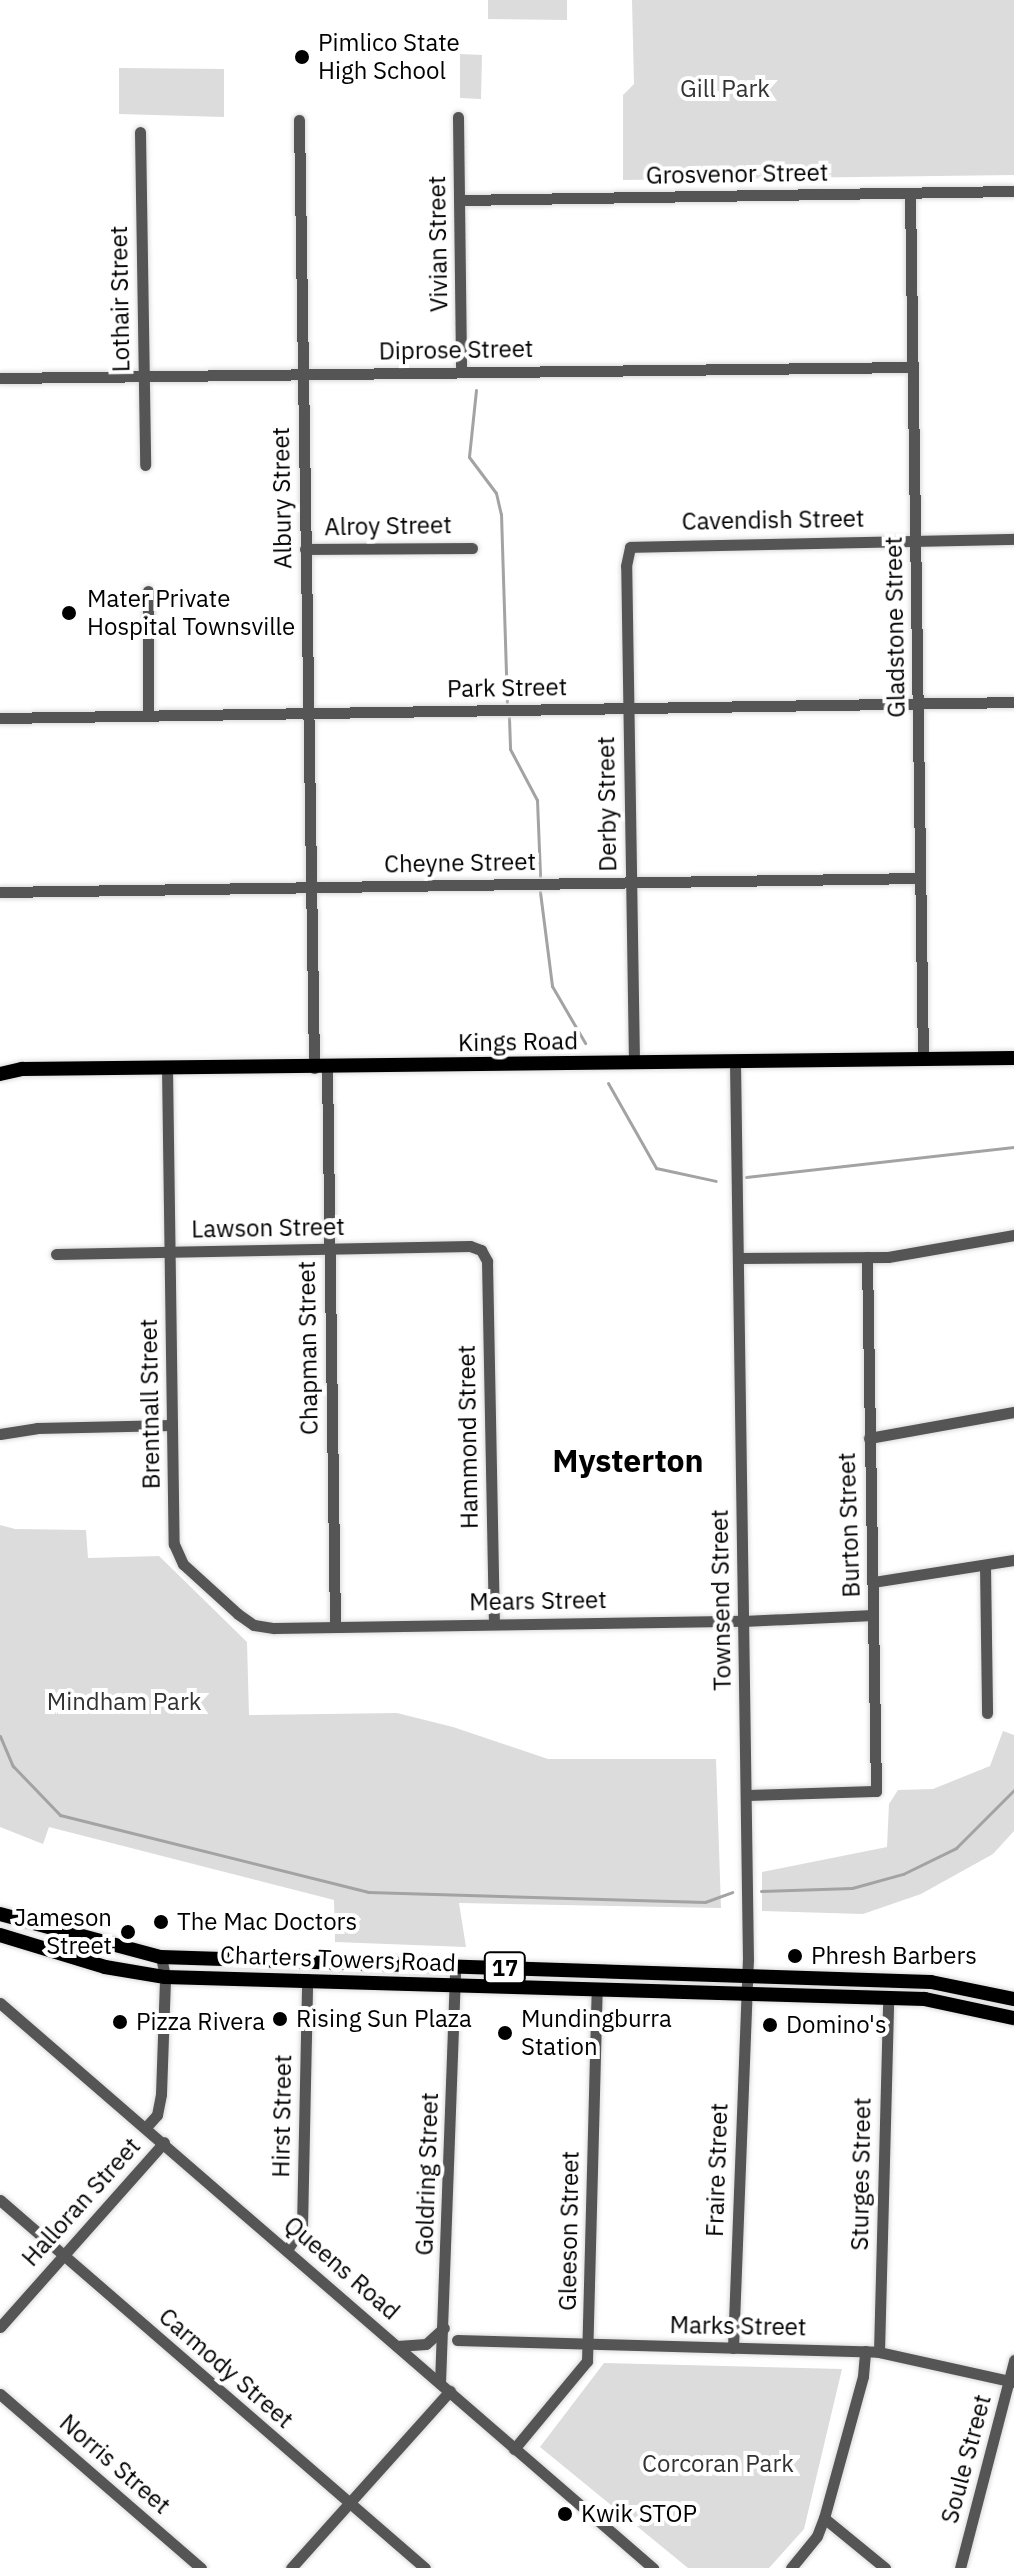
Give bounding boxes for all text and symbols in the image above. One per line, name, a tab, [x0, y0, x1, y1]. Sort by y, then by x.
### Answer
place label: Pimlico State High School	[318, 29, 460, 85]
marker: Pimlico State High School	[293, 48, 311, 66]
park label: Gill Park	[680, 75, 770, 103]
street label: Grosvenor Street	[646, 158, 828, 190]
street label: Vivian Street	[422, 176, 454, 312]
street label: Lothair Street	[104, 226, 136, 372]
street label: Diprose Street	[379, 334, 533, 366]
street label: Albury Street	[266, 427, 298, 569]
street label: Cavendish Street	[681, 504, 865, 536]
street label: Alroy Street	[324, 510, 452, 542]
street label: Gladstone Street	[879, 536, 911, 718]
place label: Mater Private Hospital Townsville	[87, 585, 295, 641]
marker: Mater Private Hospital Townsville	[58, 602, 80, 624]
street label: Park Street	[447, 673, 567, 703]
street label: Derby Street	[591, 736, 623, 872]
street label: Cheyne Street	[384, 847, 536, 879]
street label: Kings Road	[458, 1027, 578, 1057]
street label: Lawson Street	[191, 1212, 345, 1244]
street label: Chapman Street	[292, 1261, 324, 1435]
street label: Brentnall Street	[134, 1319, 166, 1489]
street label: Hammond Street	[452, 1345, 484, 1529]
district label: Mysterton	[552, 1441, 704, 1479]
street label: Burton Street	[832, 1452, 866, 1598]
street label: Townsend Street	[705, 1509, 737, 1691]
street label: Mears Street	[469, 1585, 607, 1617]
park label: Mindham Park	[47, 1688, 201, 1716]
place label: Jameson Street	[14, 1904, 112, 1960]
place label: The Mac Doctors	[177, 1908, 357, 1936]
marker: The Mac Doctors	[152, 1913, 170, 1931]
marker: Jameson Street	[119, 1923, 137, 1941]
street label: Charters Towers Road	[219, 1940, 457, 1978]
place label: Phresh Barbers	[811, 1942, 977, 1970]
marker: Phresh Barbers	[786, 1947, 804, 1965]
road number: 17	[483, 1950, 527, 1986]
place label: Rising Sun Plaza	[296, 2005, 472, 2033]
place label: Mundingburra Station	[521, 2005, 672, 2061]
place label: Pizza Rivera	[136, 2008, 265, 2036]
marker: Rising Sun Plaza	[271, 2010, 289, 2028]
place label: Domino's	[786, 2011, 887, 2039]
marker: Pizza Rivera	[111, 2013, 129, 2031]
marker: Domino's	[761, 2016, 779, 2034]
marker: Mundingburra Station	[496, 2024, 514, 2042]
street label: Hirst Street	[267, 2054, 297, 2178]
street label: Goldring Street	[410, 2092, 444, 2256]
street label: Sturges Street	[845, 2097, 877, 2251]
street label: Fraire Street	[700, 2103, 734, 2237]
street label: Halloran Street	[16, 2132, 146, 2272]
street label: Gleeson Street	[553, 2151, 585, 2311]
street label: Queens Road	[279, 2210, 405, 2326]
street label: Carmody Street	[153, 2302, 299, 2434]
street label: Marks Street	[669, 2310, 807, 2342]
street label: Soule Street	[935, 2391, 997, 2527]
street label: Norris Street	[54, 2408, 176, 2520]
park label: Corcoran Park	[642, 2450, 794, 2478]
place label: Kwik STOP	[581, 2500, 697, 2528]
marker: Kwik STOP	[556, 2505, 574, 2523]

